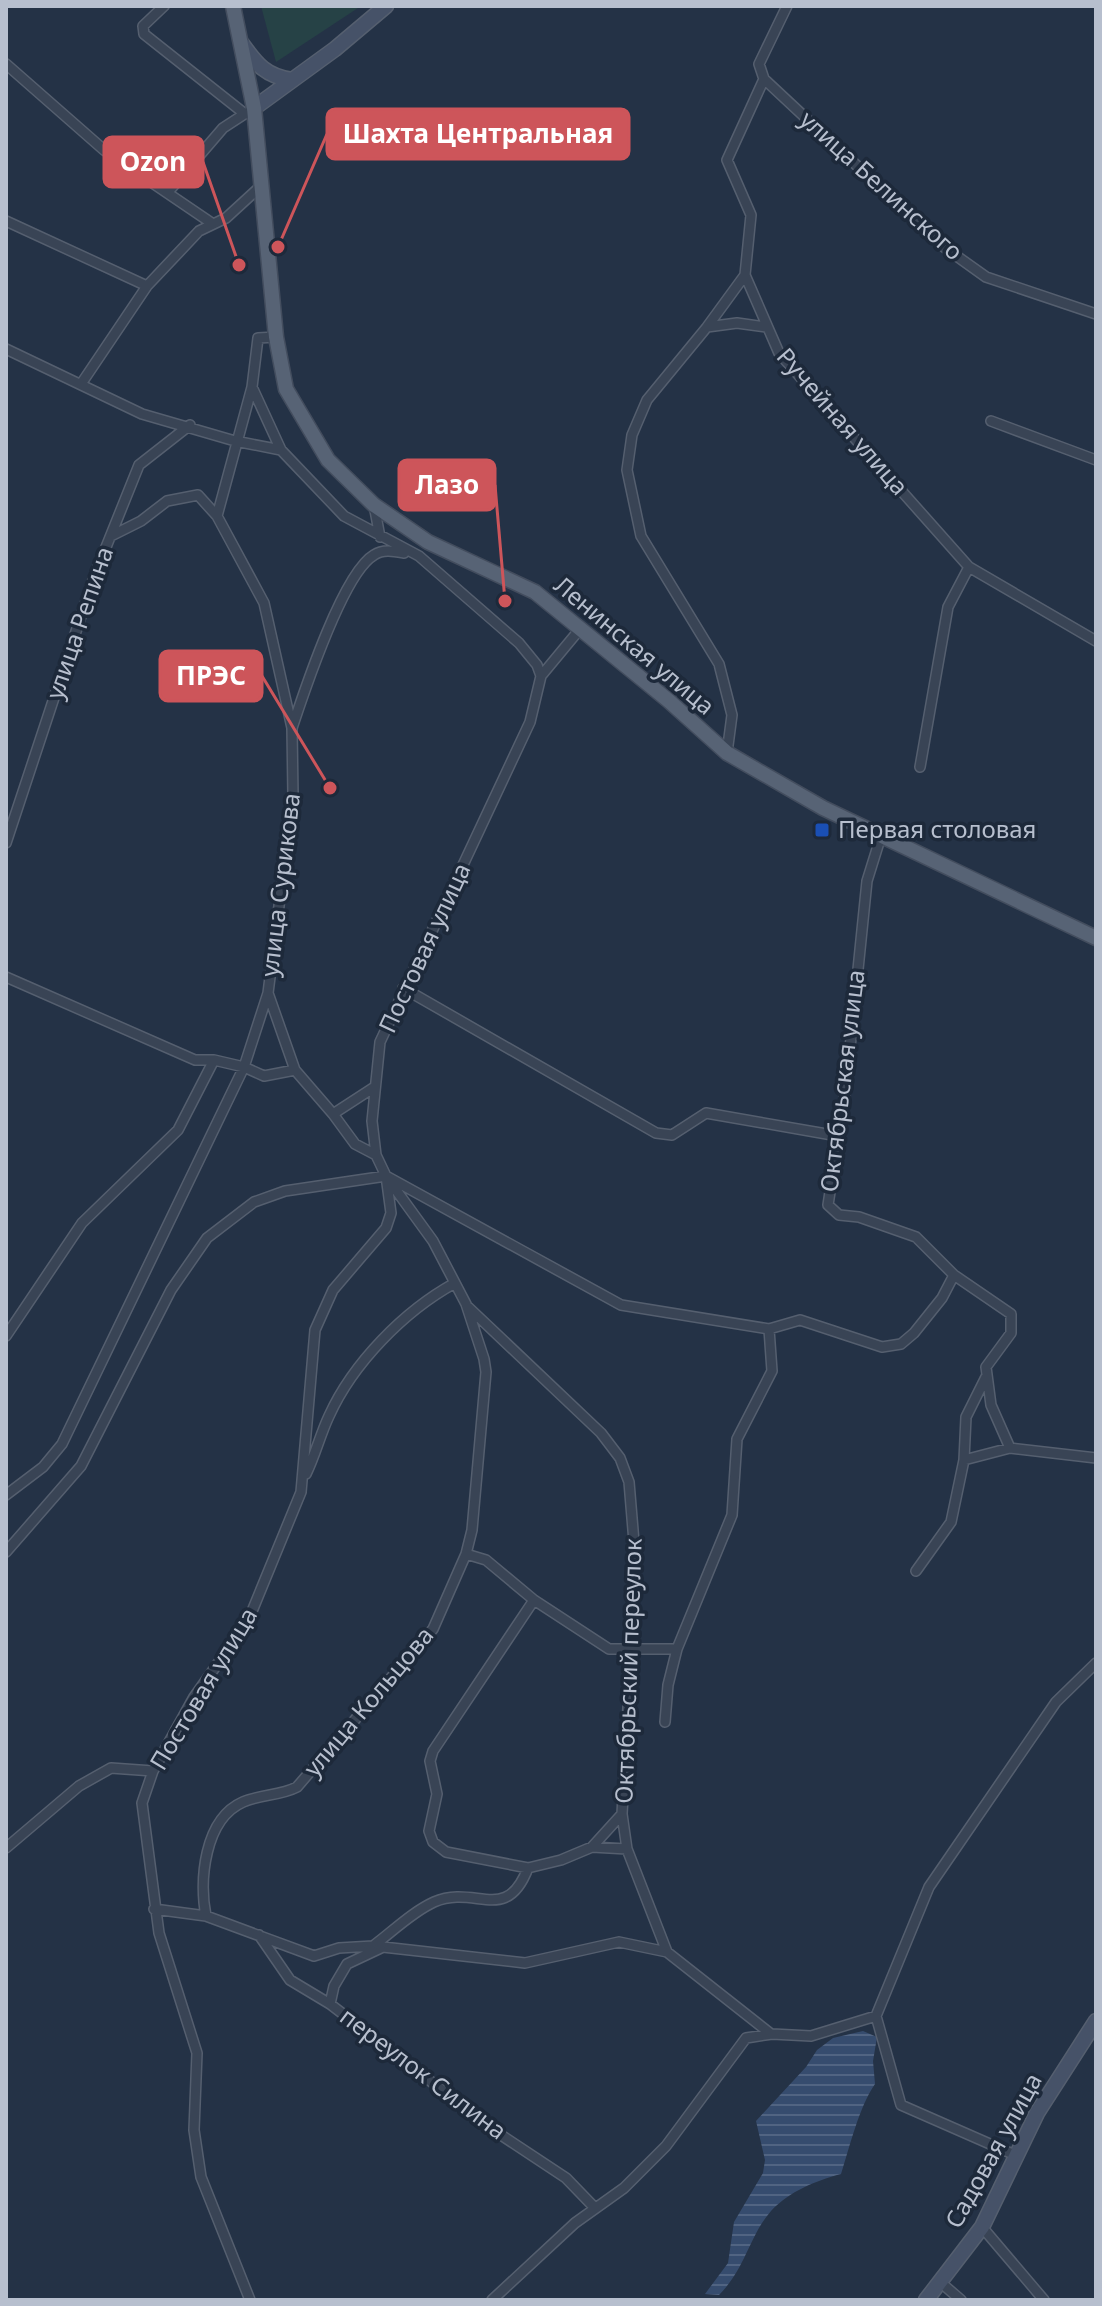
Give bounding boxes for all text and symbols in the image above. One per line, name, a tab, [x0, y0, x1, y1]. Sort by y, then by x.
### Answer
street label: улица Белинского	[793, 103, 971, 267]
callout: Шахта Центральная	[327, 109, 629, 159]
text: Шахта Центральная	[343, 115, 613, 151]
callout: Ozon	[104, 137, 203, 187]
text: Ozon	[120, 143, 186, 179]
street label: Ручейная улица	[770, 340, 916, 502]
callout: Лазо	[399, 460, 495, 510]
text: Лазо	[415, 466, 479, 502]
street label: улица Репина	[37, 542, 120, 703]
street label: Ленинская улица	[548, 568, 722, 722]
callout: ПРЭС	[160, 651, 262, 701]
text: ПРЭС	[176, 657, 246, 693]
street label: улица Сурикова	[252, 791, 307, 979]
place label: Первая столовая	[838, 812, 1036, 845]
marker: Первая столовая	[813, 821, 831, 839]
street label: Постовая улица	[370, 857, 477, 1038]
street label: Октябрьская улица	[812, 968, 872, 1194]
street label: Октябрьский переулок	[606, 1537, 649, 1804]
street label: Постовая улица	[141, 1601, 264, 1776]
street label: улица Кольцова	[295, 1619, 440, 1783]
street label: переулок Силина	[334, 1999, 514, 2146]
street label: Садовая улица	[936, 2067, 1049, 2234]

